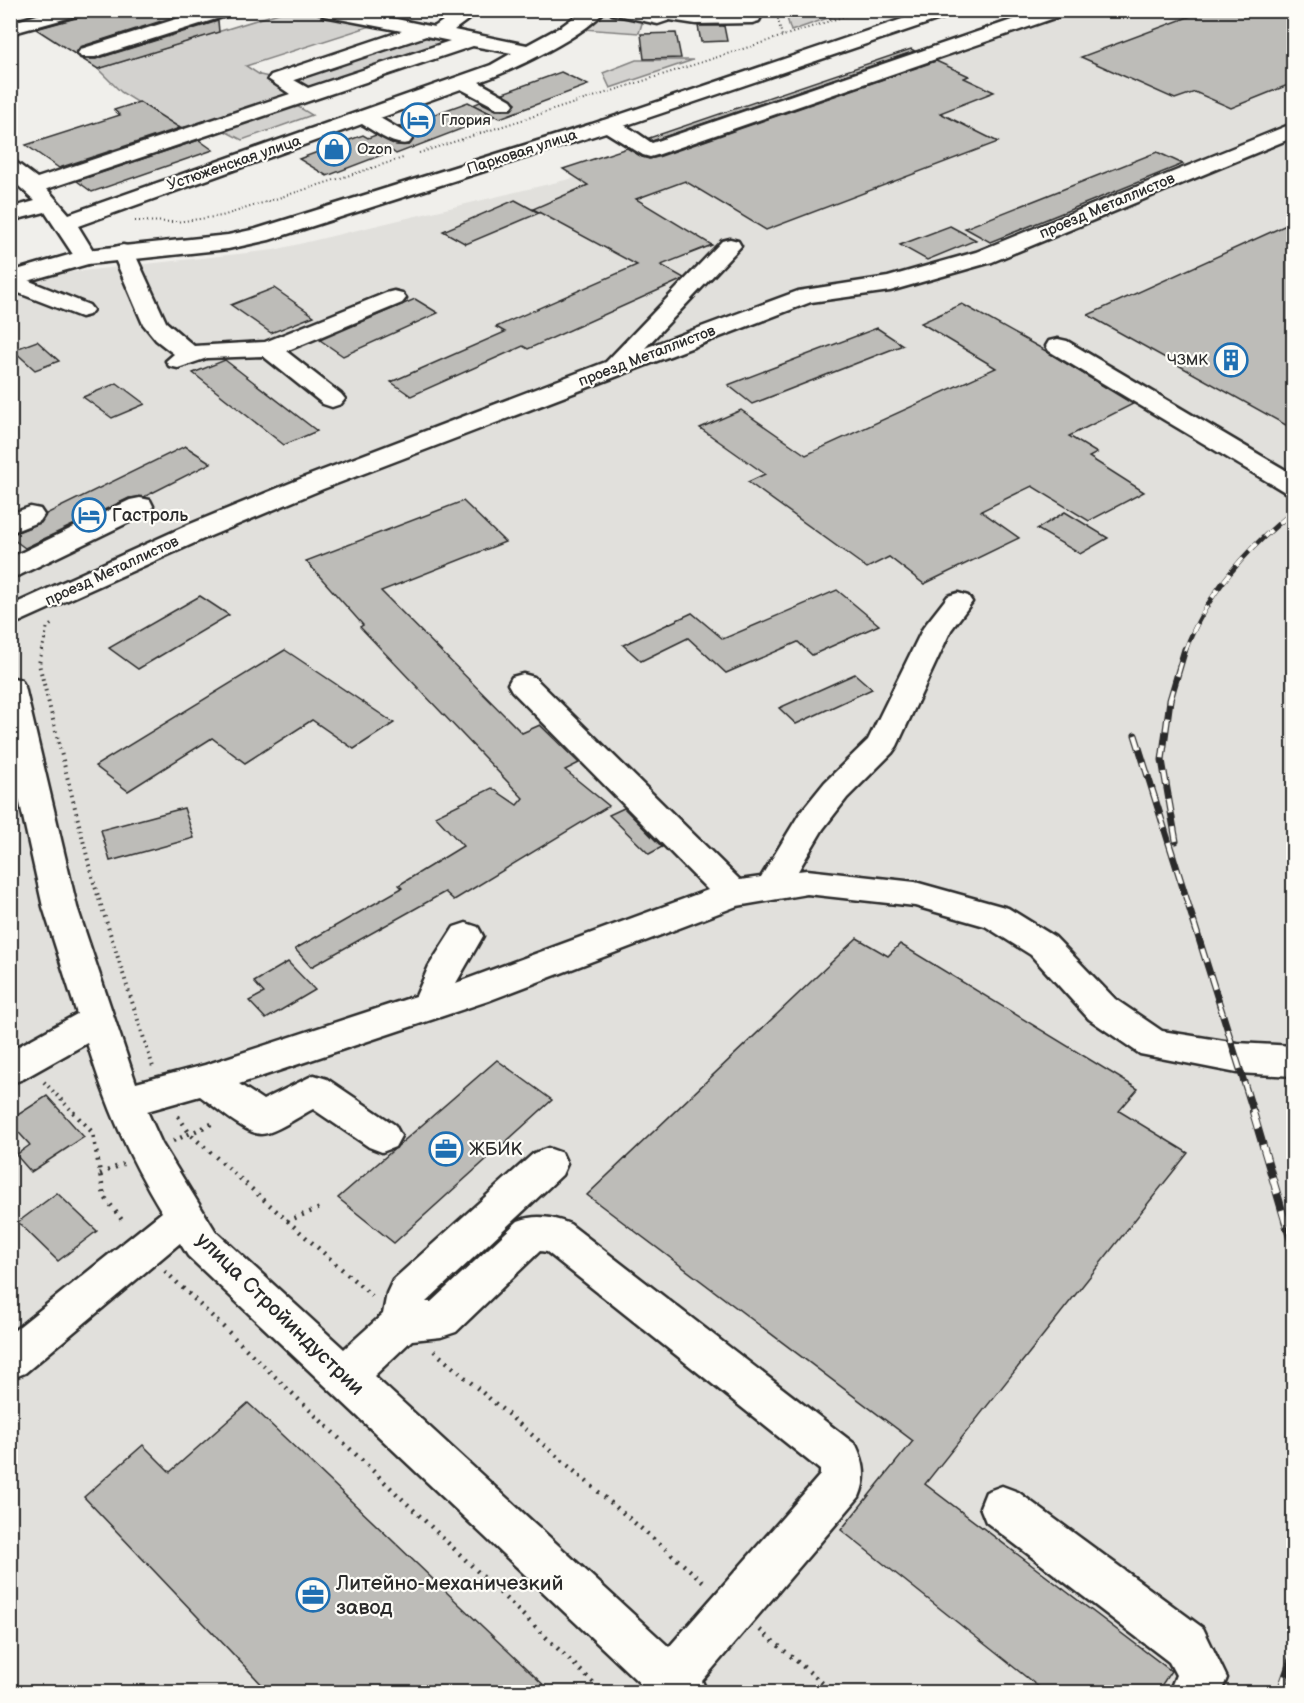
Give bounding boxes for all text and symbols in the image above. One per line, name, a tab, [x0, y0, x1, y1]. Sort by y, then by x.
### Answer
hotel icon: Глория	[400, 102, 436, 138]
place label: Глория	[441, 111, 491, 130]
street label: Парковая улица	[465, 125, 580, 179]
street label: Устюженская улица	[165, 131, 303, 195]
shop icon: Ozon	[316, 131, 352, 167]
place label: Ozon	[357, 140, 392, 159]
street label: проезд Металлистов	[1036, 169, 1178, 243]
street label: проезд Металлистов	[576, 321, 718, 391]
building icon: ЧЗМК	[1213, 342, 1249, 378]
place label: ЧЗМК	[1167, 351, 1208, 370]
hotel icon: Гастроль	[71, 497, 107, 533]
place label: Гастроль	[112, 505, 188, 526]
street label: проезд Металлистов	[42, 532, 182, 610]
office icon: ЖБИК	[428, 1131, 464, 1167]
place label: ЖБИК	[469, 1139, 523, 1160]
street label: улица Стройиндустрии	[191, 1227, 369, 1401]
place label: Литейно-механичезкий завод	[335, 1571, 563, 1620]
office icon: Литейно-механичезкий завод	[295, 1577, 331, 1613]

